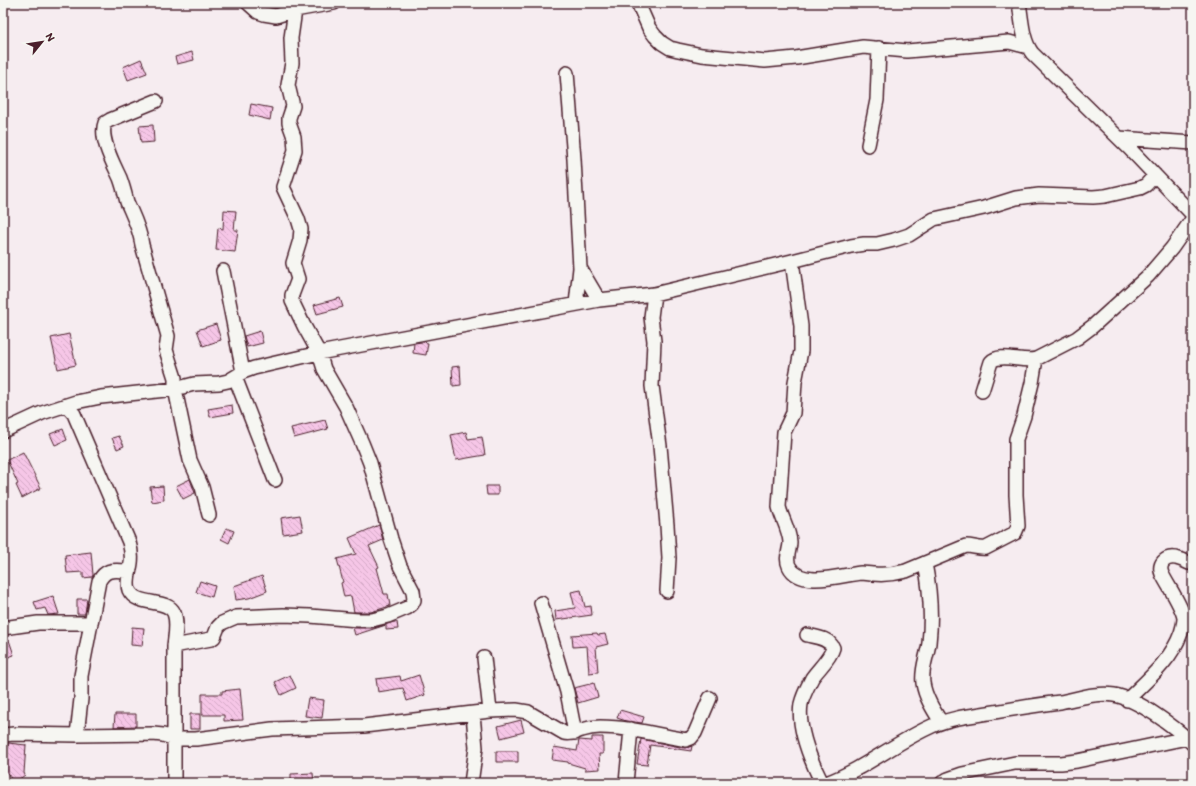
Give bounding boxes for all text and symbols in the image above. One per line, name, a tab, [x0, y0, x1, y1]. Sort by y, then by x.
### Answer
north arrow	[22, 22, 62, 62]
text: N	[43, 31, 58, 44]

